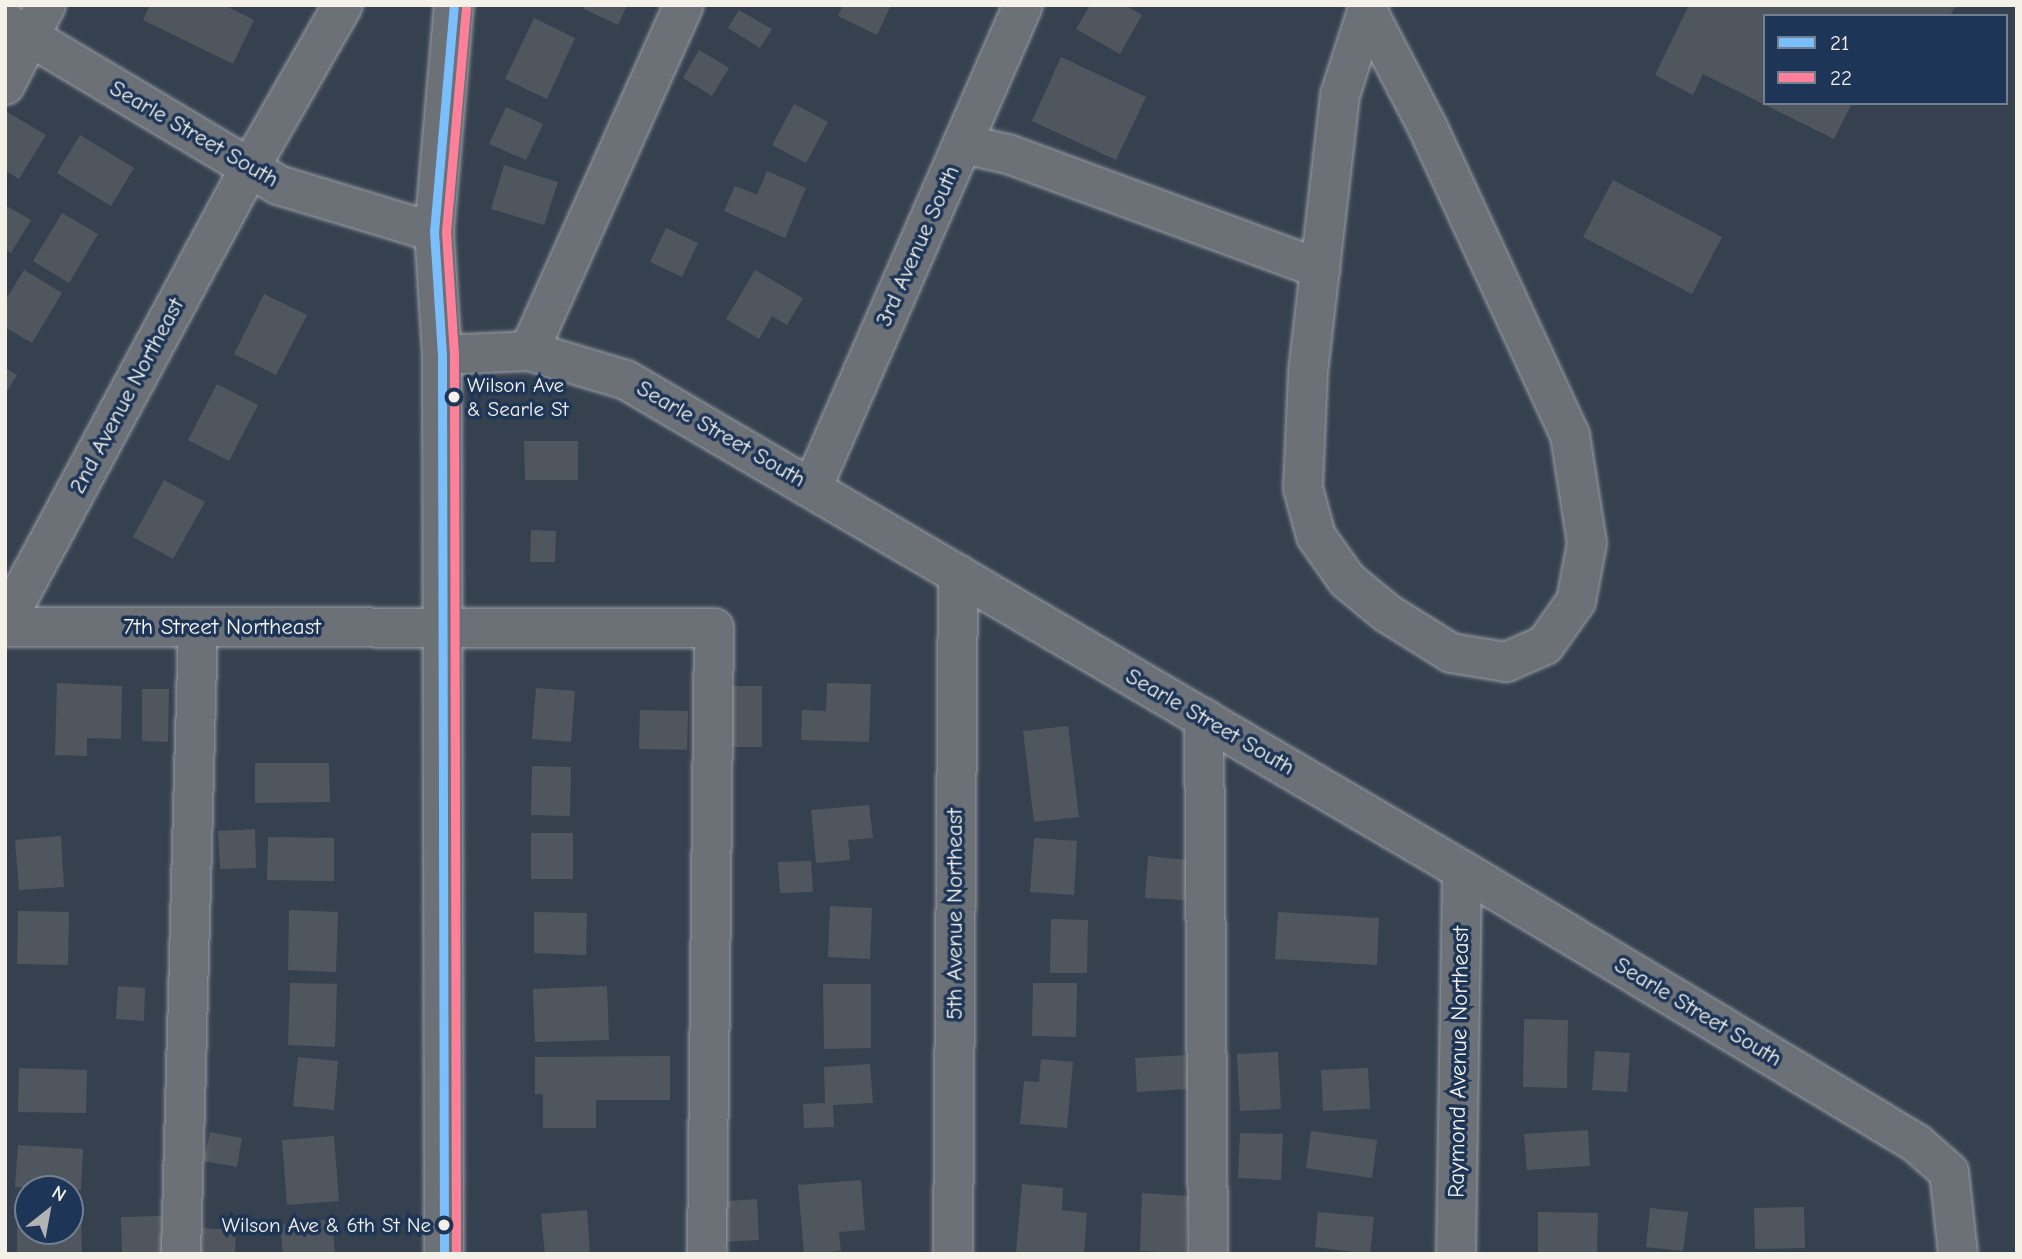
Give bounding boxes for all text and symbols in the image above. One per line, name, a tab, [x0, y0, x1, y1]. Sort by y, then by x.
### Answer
legend	[1763, 14, 2008, 105]
text: 21	[1830, 31, 1849, 55]
text: 22	[1830, 66, 1852, 90]
street label: Searle Street South	[105, 74, 283, 194]
street label: 3rd Avenue South	[870, 161, 966, 331]
street label: 2nd Avenue Northeast	[64, 294, 190, 498]
place label: Wilson Ave & Searle St	[467, 372, 569, 422]
street label: Searle Street South	[632, 374, 810, 494]
marker: Wilson Ave & Searle St	[447, 390, 461, 404]
street label: 7th Street Northeast	[123, 613, 321, 641]
street label: Searle Street South	[1121, 662, 1299, 782]
street label: 5th Avenue Northeast	[941, 808, 969, 1020]
street label: Raymond Avenue Northeast	[1443, 926, 1475, 1198]
street label: Searle Street South	[1609, 951, 1787, 1073]
north arrow	[14, 1175, 84, 1245]
text: N	[48, 1181, 70, 1206]
place label: Wilson Ave & 6th St Ne	[222, 1212, 431, 1238]
marker: Wilson Ave & 6th St Ne	[437, 1218, 451, 1232]

